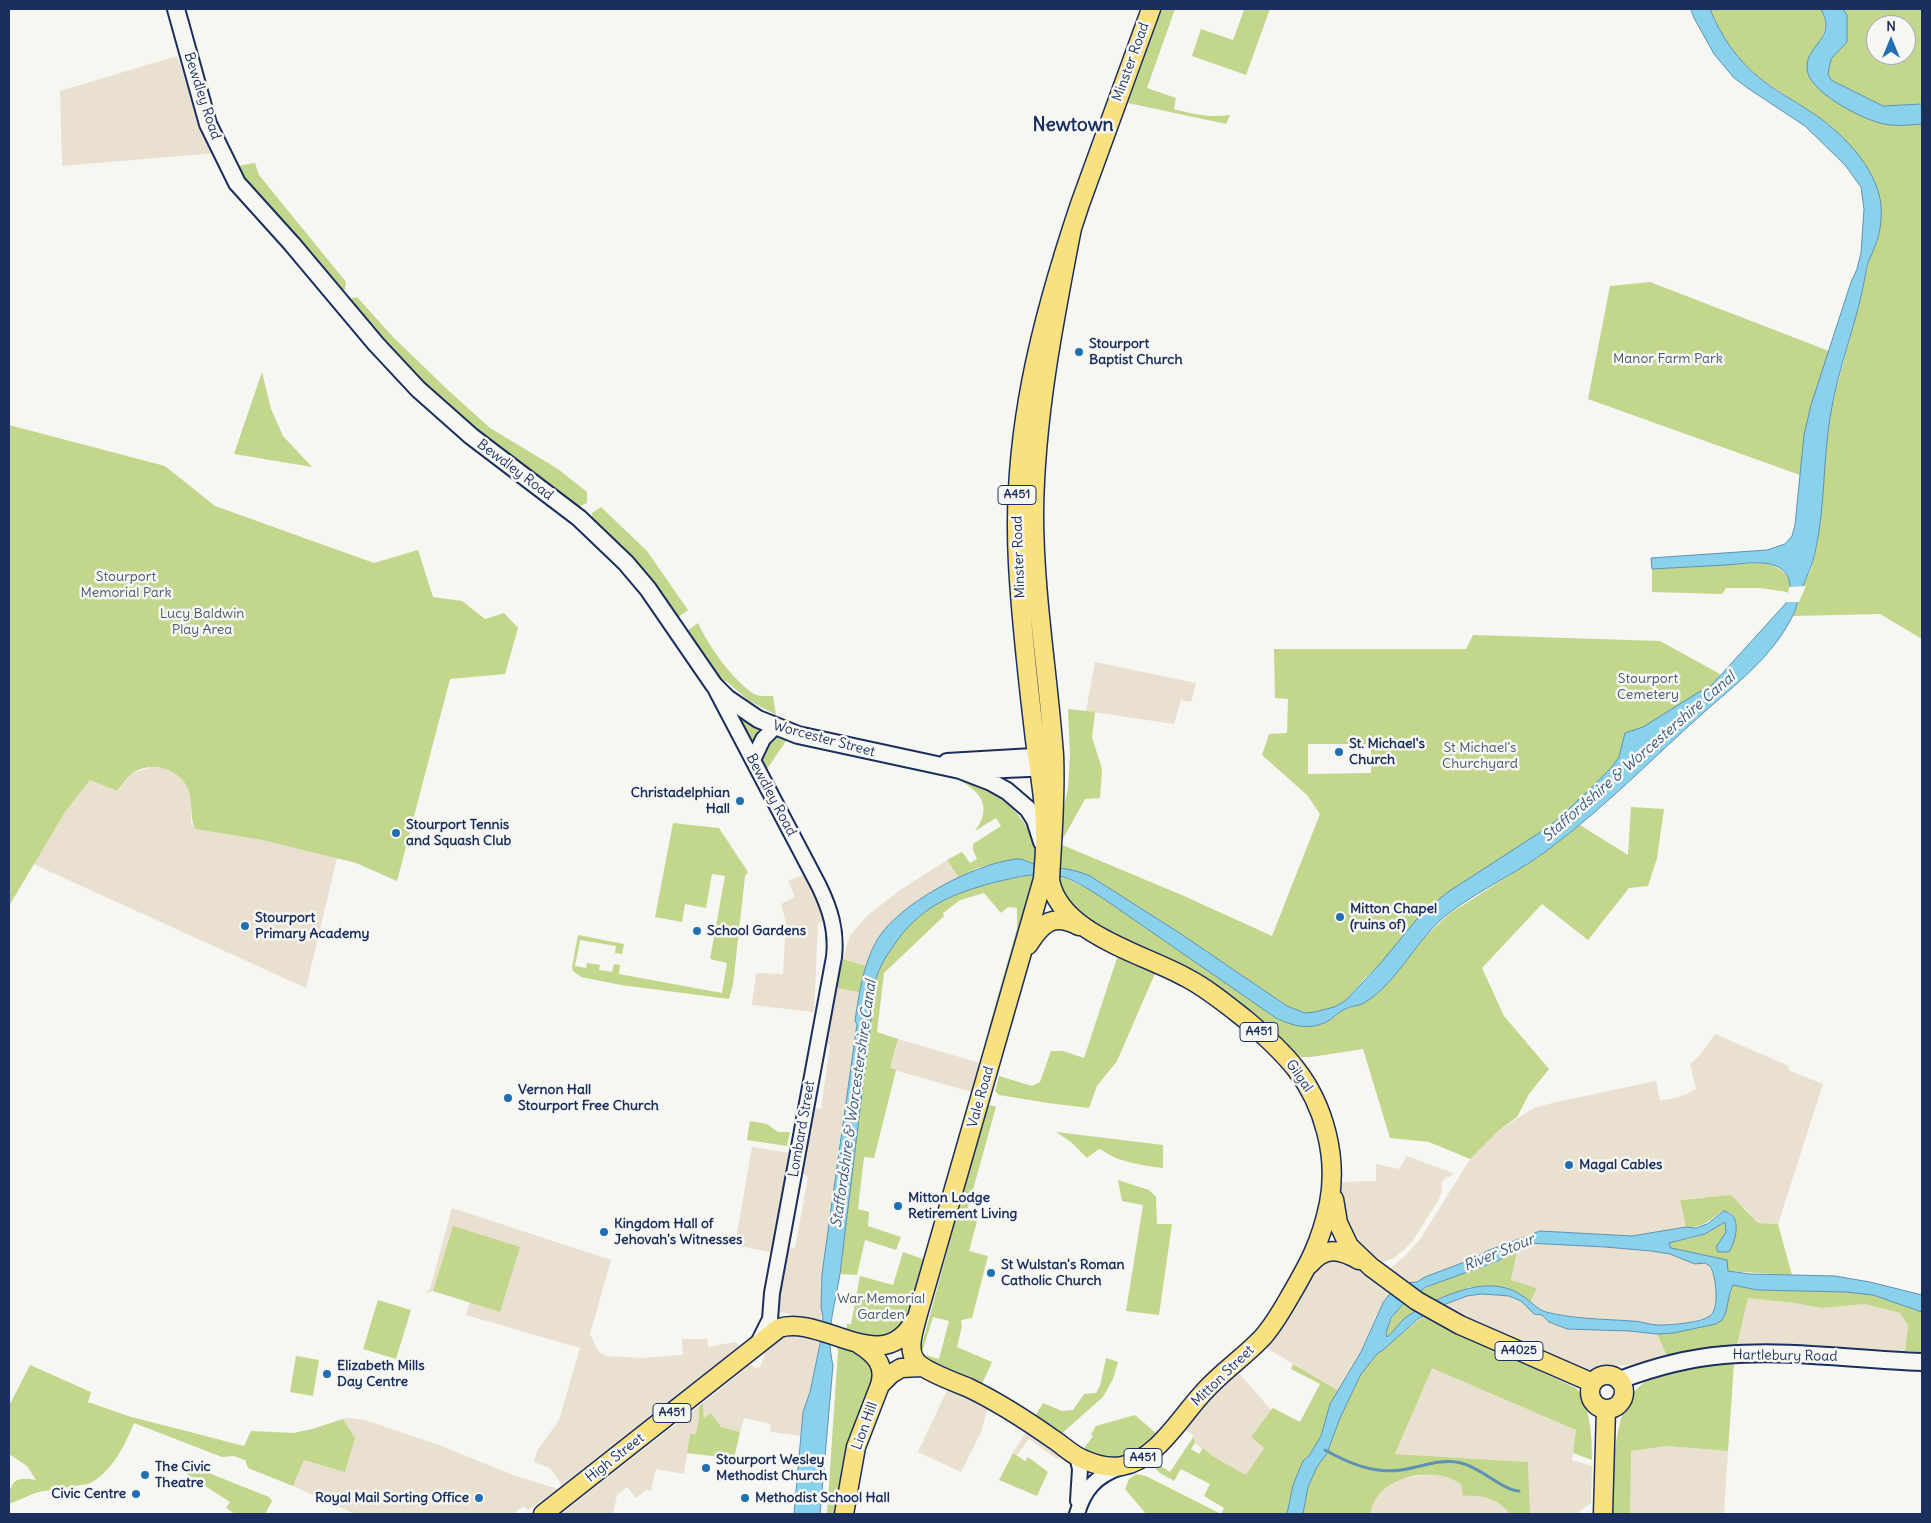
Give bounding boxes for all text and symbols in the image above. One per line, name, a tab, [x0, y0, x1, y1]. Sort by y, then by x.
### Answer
north arrow	[1866, 15, 1916, 65]
text: N	[1886, 17, 1896, 35]
street label: Minster Road	[1109, 20, 1153, 104]
street label: Bewdley Road	[180, 50, 224, 142]
district label: Newtown	[1032, 115, 1114, 137]
place label: Stourport Baptist Church	[1089, 336, 1183, 368]
marker: Stourport Baptist Church	[1073, 346, 1085, 358]
park label: Manor Farm Park	[1613, 351, 1723, 367]
street label: Bewdley Road	[474, 436, 556, 504]
road number: A451	[998, 486, 1036, 504]
street label: Minster Road	[1009, 515, 1029, 599]
park label: Stourport Memorial Park	[80, 569, 172, 602]
park label: Lucy Baldwin Play Area	[160, 606, 244, 638]
water label: Staffordshire & Worcestershire Canal	[1539, 668, 1739, 846]
park label: Stourport Cemetery	[1617, 671, 1679, 704]
street label: Worcester Street	[771, 717, 877, 761]
place label: St. Michael's Church	[1349, 736, 1425, 769]
park label: St Michael's Churchyard	[1442, 740, 1518, 772]
marker: St. Michael's Church	[1333, 746, 1345, 758]
street label: Bewdley Road	[742, 751, 800, 839]
place label: Christadelphian Hall	[631, 785, 730, 818]
marker: Christadelphian Hall	[734, 795, 746, 807]
place label: Stourport Tennis and Squash Club	[406, 817, 511, 850]
marker: Stourport Tennis and Squash Club	[390, 827, 402, 839]
place label: Mitton Chapel (ruins of)	[1350, 901, 1437, 934]
place label: Stourport Primary Academy	[255, 910, 369, 942]
marker: Mitton Chapel (ruins of)	[1334, 911, 1346, 923]
marker: Stourport Primary Academy	[239, 920, 251, 932]
place label: School Gardens	[707, 923, 806, 939]
marker: School Gardens	[691, 925, 703, 937]
water label: Staffordshire & Worcestershire Canal	[828, 979, 880, 1229]
road number: A451	[1240, 1022, 1278, 1042]
street label: Gilgal	[1282, 1057, 1316, 1095]
street label: Vale Road	[964, 1064, 998, 1130]
street label: Lombard Street	[785, 1079, 819, 1179]
place label: Vernon Hall Stourport Free Church	[518, 1082, 659, 1114]
marker: Vernon Hall Stourport Free Church	[502, 1092, 514, 1104]
place label: Magal Cables	[1579, 1157, 1662, 1173]
marker: Magal Cables	[1563, 1159, 1575, 1171]
place label: Mitton Lodge Retirement Living	[908, 1190, 1017, 1222]
marker: Mitton Lodge Retirement Living	[892, 1200, 904, 1212]
place label: Kingdom Hall of Jehovah's Witnesses	[614, 1216, 742, 1248]
marker: Kingdom Hall of Jehovah's Witnesses	[598, 1226, 610, 1238]
water label: River Stour	[1461, 1231, 1537, 1275]
place label: St Wulstan's Roman Catholic Church	[1001, 1257, 1125, 1290]
marker: St Wulstan's Roman Catholic Church	[985, 1267, 997, 1279]
park label: War Memorial Garden	[837, 1291, 925, 1324]
street label: Mitton Street	[1188, 1342, 1258, 1410]
road number: A4025	[1495, 1342, 1543, 1360]
street label: Hartlebury Road	[1732, 1347, 1838, 1365]
place label: Elizabeth Mills Day Centre	[337, 1358, 425, 1390]
marker: Elizabeth Mills Day Centre	[321, 1368, 333, 1380]
street label: Lion Hill	[849, 1400, 881, 1452]
road number: A451	[653, 1404, 691, 1422]
street label: High Street	[582, 1430, 648, 1486]
road number: A451	[1124, 1449, 1162, 1468]
place label: Stourport Wesley Methodist Church	[716, 1452, 827, 1484]
place label: The Civic Theatre	[155, 1459, 211, 1491]
marker: Stourport Wesley Methodist Church	[700, 1462, 712, 1474]
marker: The Civic Theatre	[139, 1469, 151, 1481]
place label: Civic Centre	[51, 1486, 126, 1502]
marker: Civic Centre	[130, 1488, 142, 1500]
place label: Royal Mail Sorting Office	[315, 1490, 469, 1506]
place label: Methodist School Hall	[755, 1490, 890, 1506]
marker: Royal Mail Sorting Office	[473, 1492, 485, 1504]
marker: Methodist School Hall	[739, 1492, 751, 1504]

